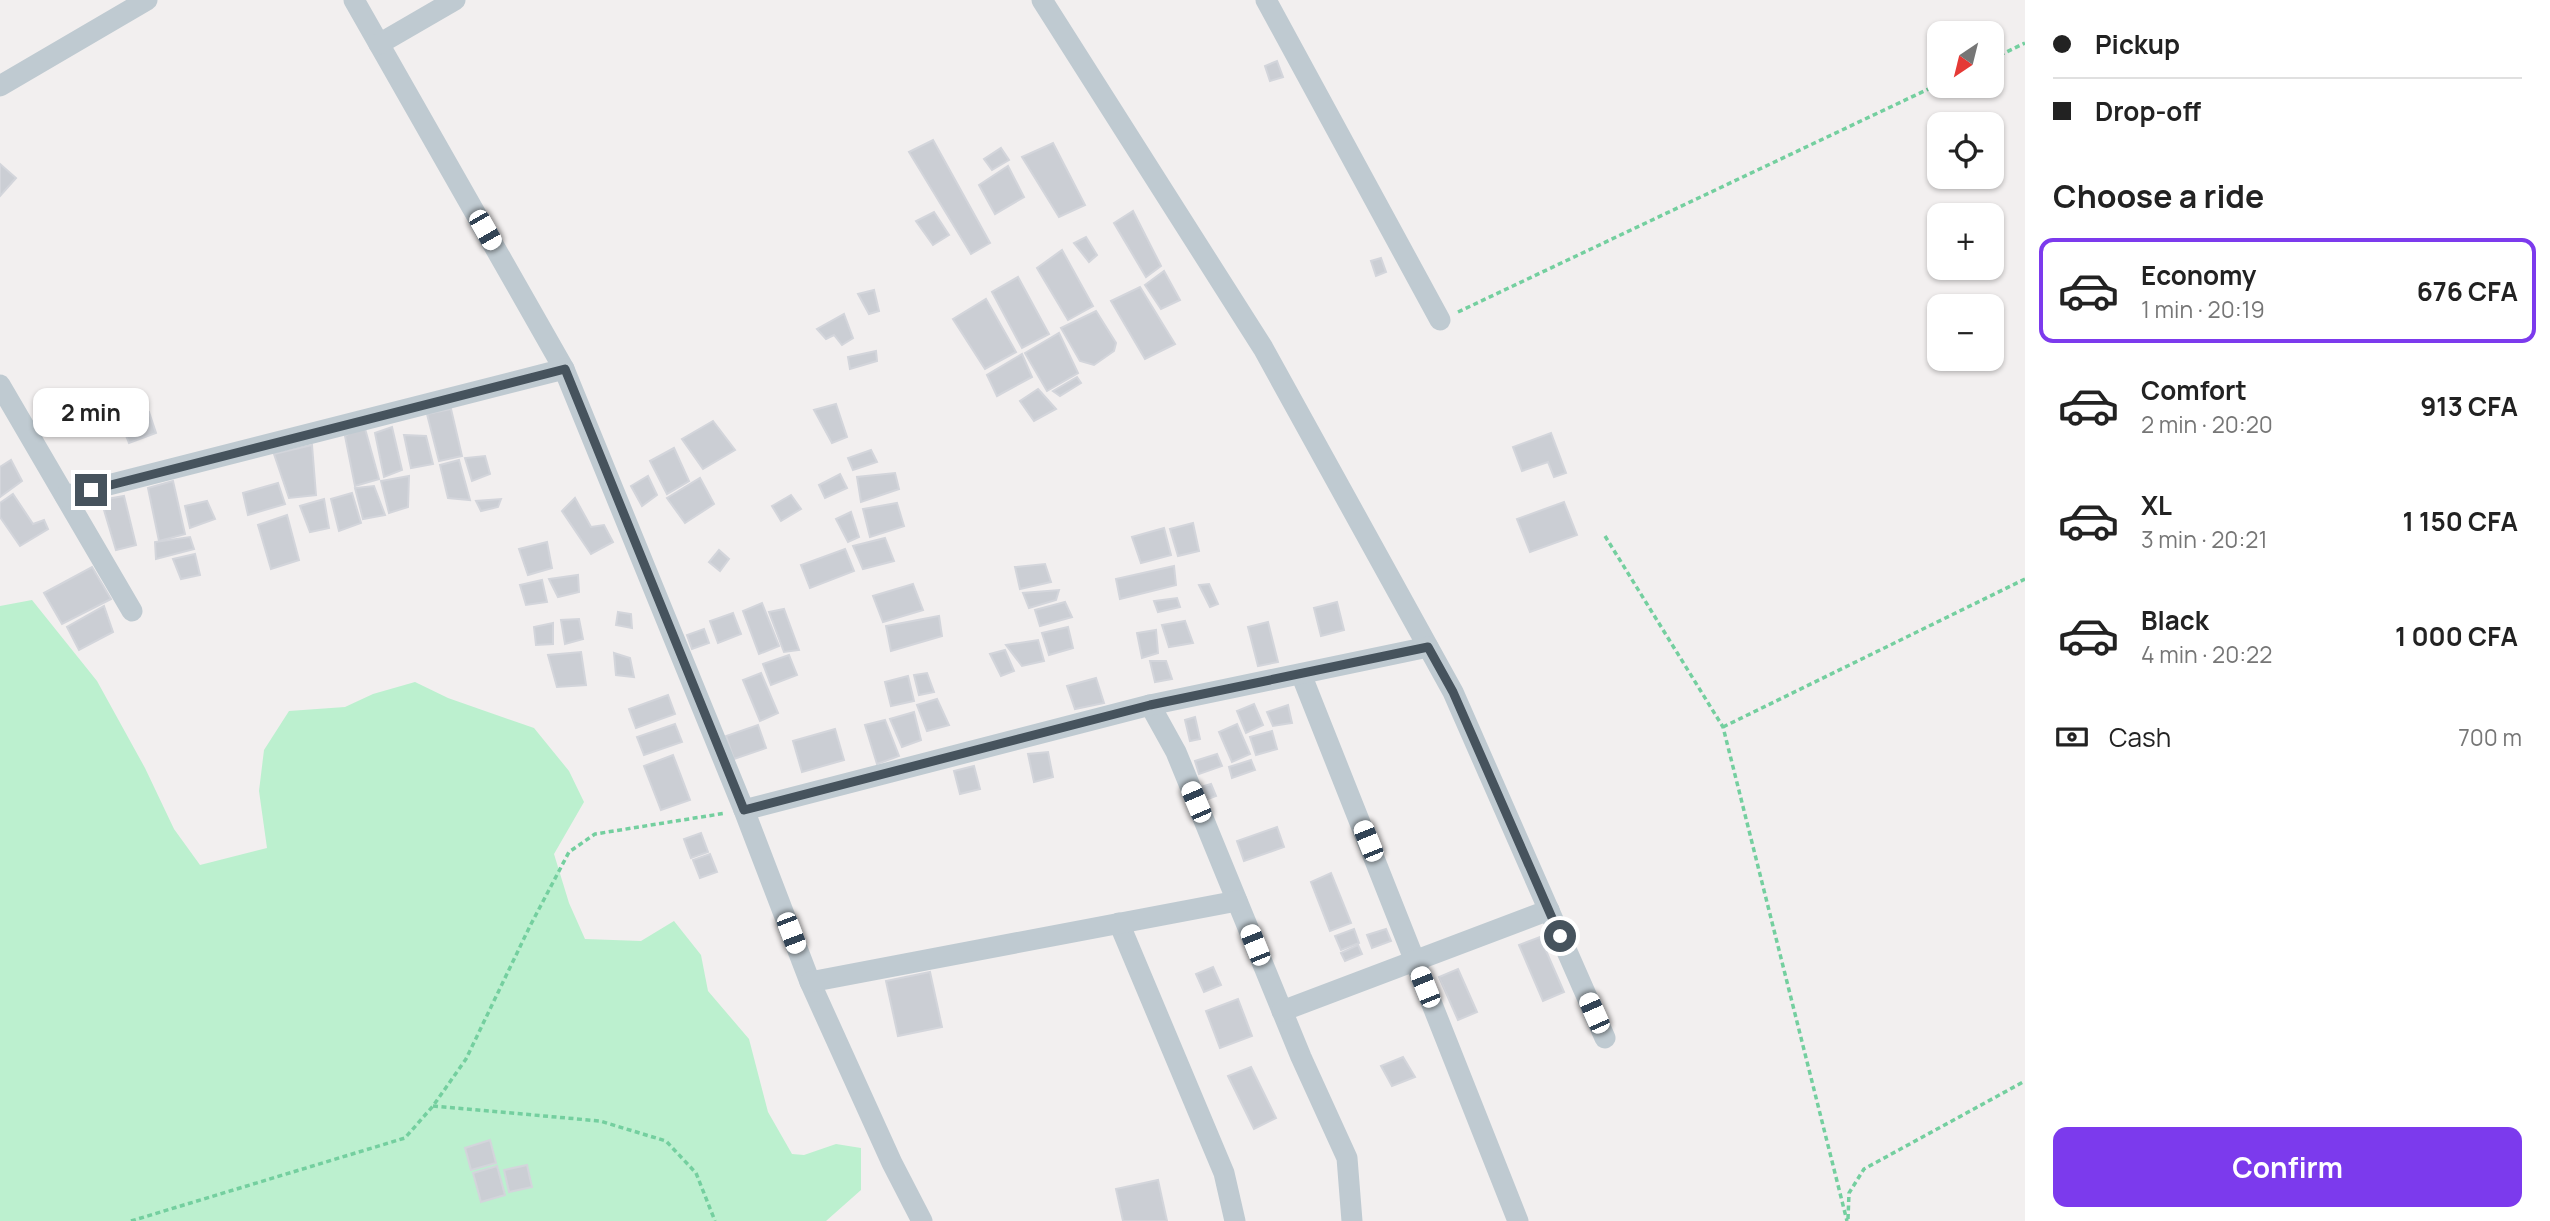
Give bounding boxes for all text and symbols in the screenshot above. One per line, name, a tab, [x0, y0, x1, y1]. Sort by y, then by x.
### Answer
north arrow	[1927, 21, 2004, 98]
map controls	[1927, 21, 2004, 371]
text: Pickup	[2095, 26, 2180, 62]
text: Drop-off	[2095, 93, 2201, 129]
button: locate	[1927, 112, 2004, 189]
text: Choose a ride	[2053, 174, 2264, 218]
button: +	[1927, 203, 2004, 280]
car	[466, 207, 505, 253]
text: Economy	[2141, 257, 2256, 293]
icon: car	[2057, 259, 2120, 322]
text: 676 CFA	[2417, 273, 2518, 309]
text: 1 min · 20:19	[2141, 293, 2265, 325]
button: −	[1927, 294, 2004, 371]
text: Comfort	[2141, 372, 2247, 408]
icon: car	[2057, 374, 2120, 437]
callout: 2 min	[33, 388, 149, 438]
text: 913 CFA	[2420, 388, 2518, 424]
text: 2 min	[61, 396, 121, 428]
text: 2 min · 20:20	[2141, 408, 2273, 440]
route end	[75, 474, 107, 506]
text: XL	[2141, 487, 2172, 523]
icon: car	[2057, 489, 2120, 552]
text: 1 150 CFA	[2402, 503, 2518, 539]
text: 3 min · 20:21	[2141, 523, 2267, 555]
text: Black	[2141, 602, 2209, 638]
icon: car	[2057, 604, 2120, 667]
text: 1 000 CFA	[2395, 618, 2518, 654]
text: 4 min · 20:22	[2141, 638, 2272, 670]
icon: cash	[2053, 718, 2091, 756]
text: Cash	[2109, 719, 2171, 755]
text: 700 m	[2458, 721, 2522, 753]
car	[1179, 779, 1214, 825]
car	[1351, 818, 1386, 864]
car	[774, 910, 809, 956]
route start	[1544, 920, 1576, 952]
car	[1238, 922, 1273, 968]
car	[1408, 964, 1443, 1010]
car	[1576, 990, 1613, 1036]
button: Confirm	[2053, 1127, 2522, 1207]

